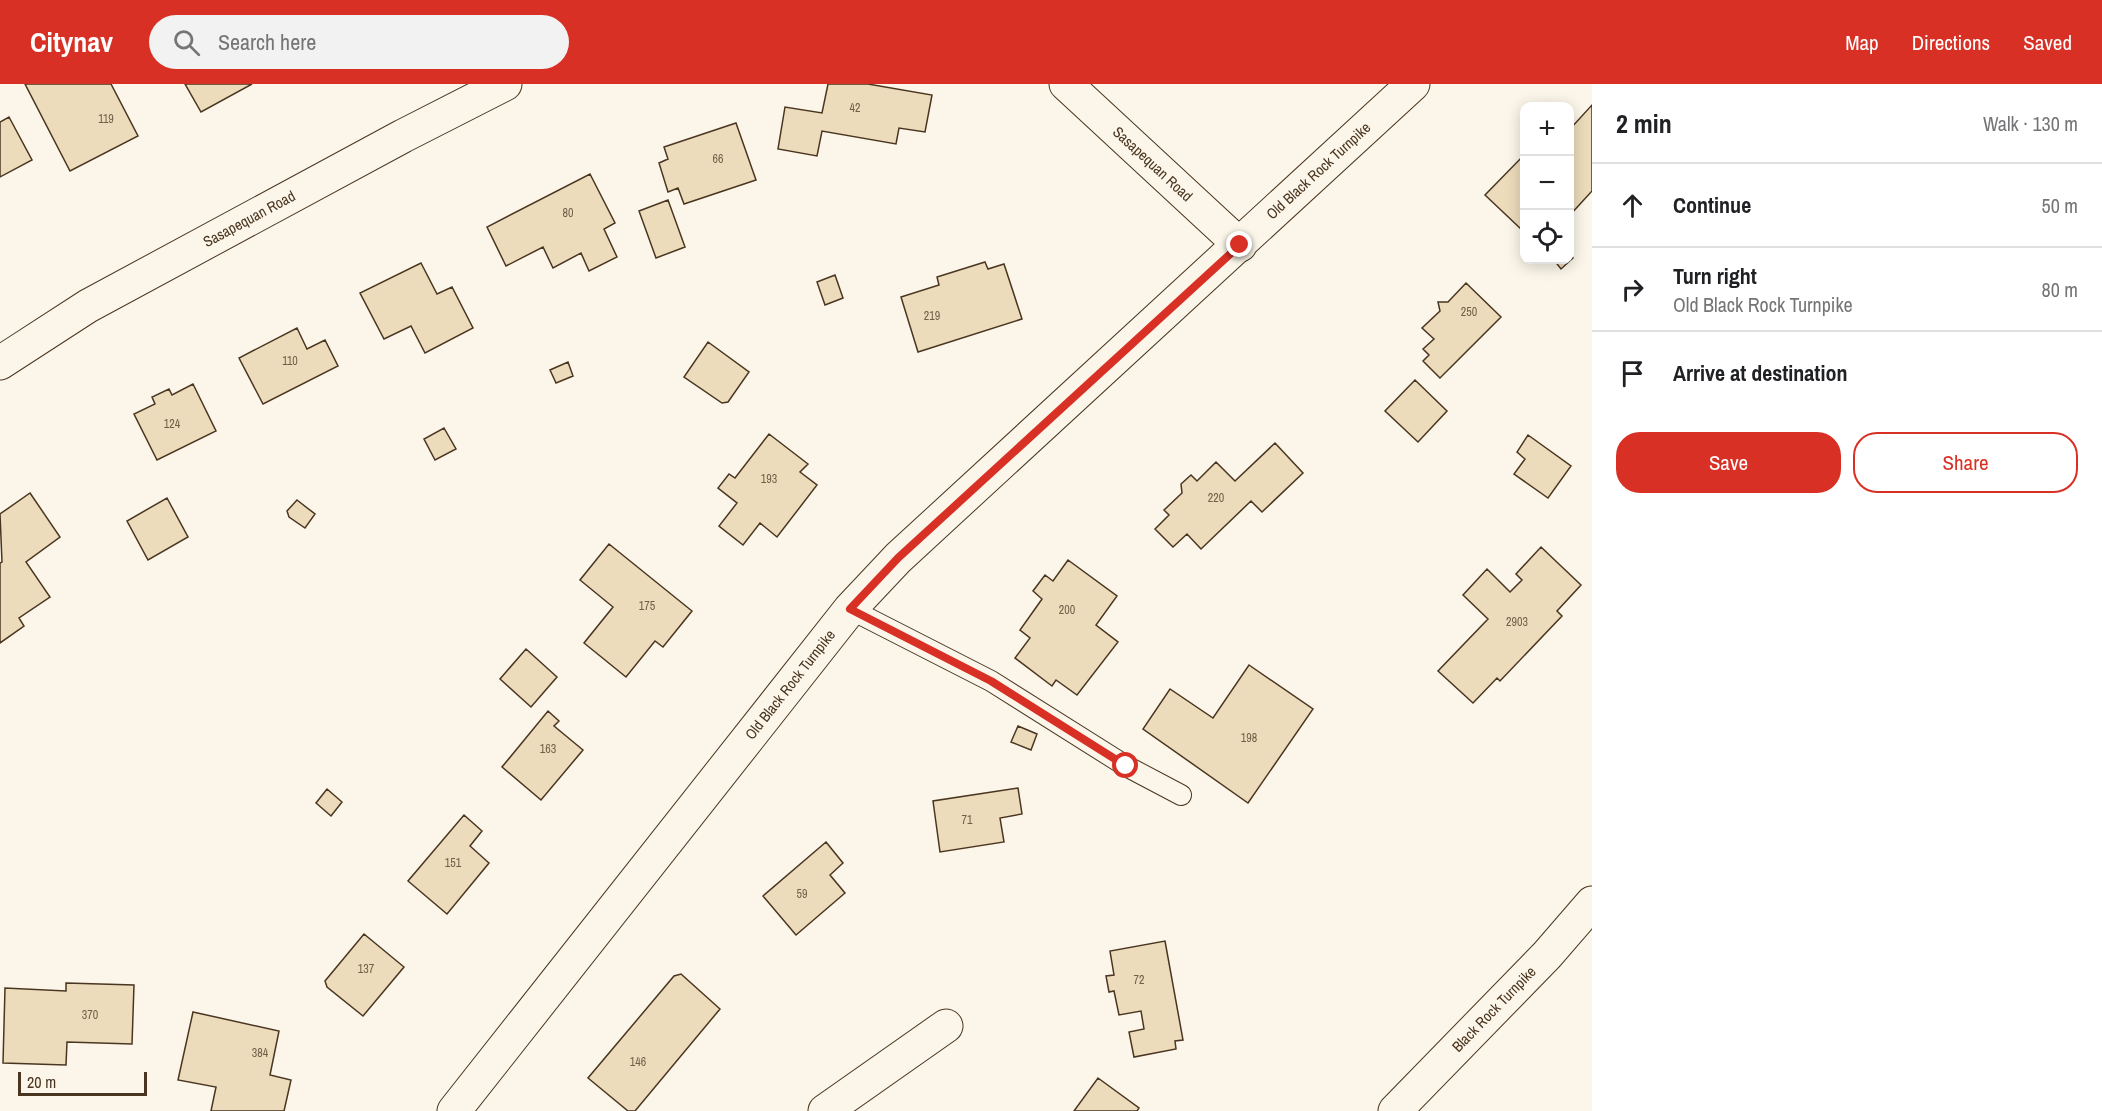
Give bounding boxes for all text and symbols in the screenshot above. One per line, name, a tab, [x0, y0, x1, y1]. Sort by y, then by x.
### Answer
search box	[149, 15, 569, 69]
text: Citynav	[30, 23, 113, 61]
icon: search	[170, 26, 203, 59]
text: Search here	[218, 27, 316, 57]
text: Map	[1845, 28, 1879, 57]
text: Directions	[1912, 28, 1990, 57]
text: Saved	[2023, 28, 2072, 57]
house number: 42	[850, 100, 860, 116]
map controls	[1520, 102, 1574, 264]
button: +	[1520, 102, 1574, 156]
text: 2 min	[1616, 106, 1672, 141]
text: Walk · 130 m	[1983, 110, 2078, 137]
house number: 119	[98, 111, 114, 127]
street label: Old Black Rock Turnpike	[1261, 117, 1375, 224]
street label: Sasapequan Road	[1108, 121, 1198, 206]
house number: 66	[713, 151, 723, 167]
button: −	[1520, 156, 1574, 210]
street label: Sasapequan Road	[199, 185, 299, 252]
icon: ahead	[1616, 189, 1649, 222]
text: Continue	[1673, 190, 1751, 220]
text: 50 m	[2042, 192, 2078, 219]
house number: 80	[563, 205, 573, 221]
button: locate	[1520, 210, 1574, 264]
route end	[1226, 231, 1252, 257]
text: Turn right	[1673, 261, 1757, 291]
icon: right	[1616, 273, 1649, 306]
text: 80 m	[2042, 276, 2078, 303]
text: Old Black Rock Turnpike	[1673, 291, 1853, 318]
house number: 250	[1461, 304, 1477, 320]
house number: 219	[924, 308, 940, 324]
house number: 110	[282, 353, 298, 369]
icon: arrive	[1616, 357, 1649, 390]
text: Arrive at destination	[1673, 358, 1847, 388]
house number: 124	[164, 416, 181, 432]
button: Save	[1616, 432, 1841, 493]
button: Share	[1853, 432, 2078, 493]
house number: 193	[761, 471, 777, 487]
house number: 220	[1208, 490, 1224, 506]
house number: 175	[639, 598, 656, 614]
house number: 200	[1059, 602, 1075, 618]
house number: 2903	[1506, 614, 1528, 630]
street label: Old Black Rock Turnpike	[740, 625, 840, 744]
house number: 198	[1241, 730, 1257, 746]
house number: 163	[540, 741, 556, 757]
route start	[1112, 752, 1138, 778]
house number: 71	[962, 812, 973, 828]
house number: 151	[445, 855, 462, 871]
house number: 59	[797, 886, 807, 902]
house number: 137	[358, 961, 375, 977]
street label: Black Rock Turnpike	[1447, 961, 1541, 1057]
house number: 72	[1134, 972, 1144, 988]
house number: 370	[82, 1007, 98, 1023]
house number: 384	[252, 1045, 269, 1061]
house number: 146	[630, 1054, 646, 1070]
scale bar	[18, 1069, 147, 1096]
text: 20 m	[27, 1071, 56, 1093]

